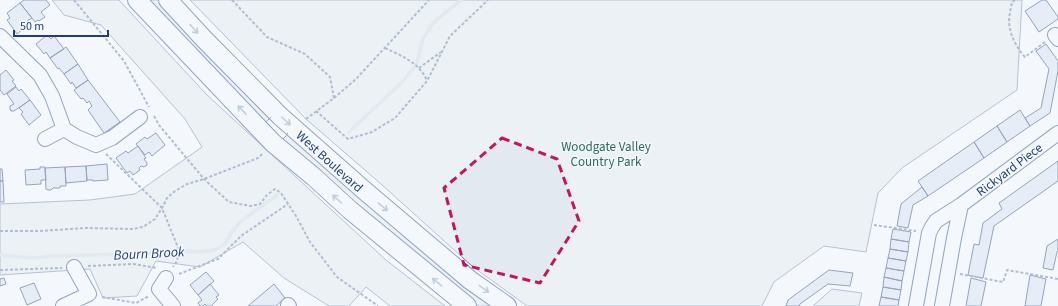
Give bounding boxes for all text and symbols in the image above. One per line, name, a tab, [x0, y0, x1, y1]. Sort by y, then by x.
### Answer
scale bar	[14, 12, 108, 38]
text: 50 m	[20, 18, 44, 35]
one-way arrow	[189, 24, 199, 34]
one-way arrow	[237, 105, 246, 115]
one-way arrow	[281, 116, 291, 126]
street label: West Boulevard	[292, 127, 367, 197]
park label: Woodgate Valley Country Park	[561, 138, 651, 171]
street label: Rickyard Piece	[973, 139, 1046, 201]
one-way arrow	[332, 194, 342, 203]
one-way arrow	[378, 202, 389, 211]
water label: Bourn Brook	[113, 242, 185, 266]
one-way arrow	[431, 277, 442, 286]
one-way arrow	[478, 285, 489, 294]

